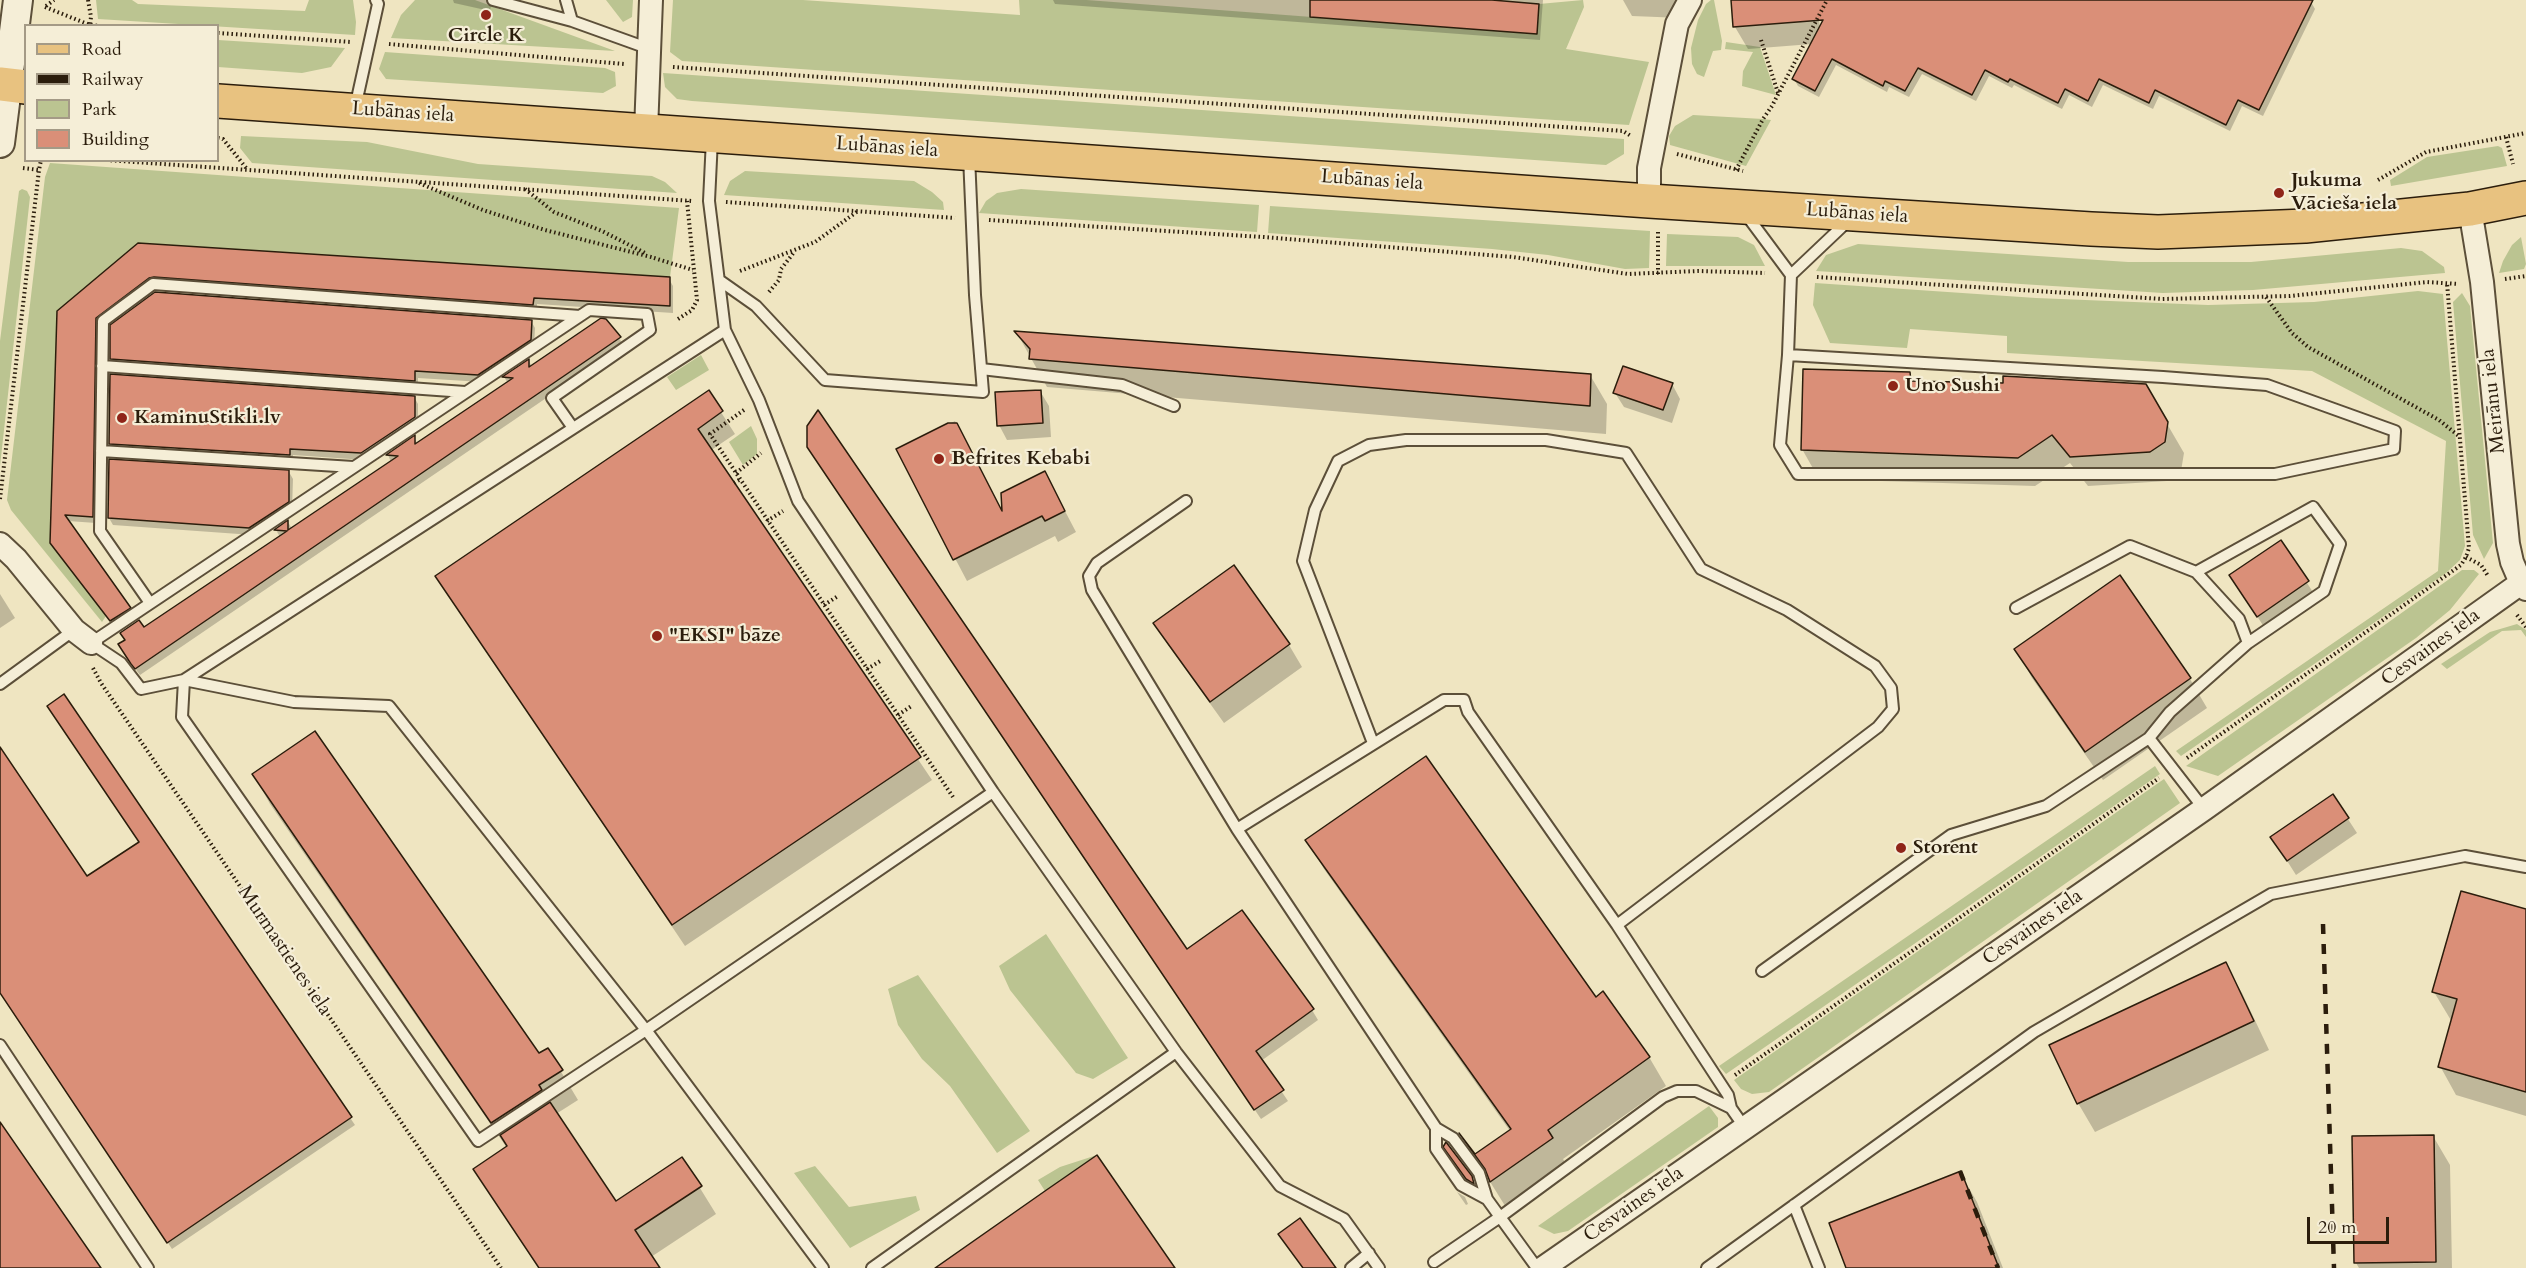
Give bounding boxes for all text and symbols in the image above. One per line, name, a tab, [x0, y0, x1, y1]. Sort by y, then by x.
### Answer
marker: Circle K	[479, 8, 493, 22]
legend	[24, 24, 219, 162]
place label: Circle K	[448, 24, 524, 48]
text: Road	[82, 37, 122, 62]
text: Railway	[82, 67, 144, 92]
text: Park	[82, 97, 117, 122]
street label: Lubānas iela	[351, 97, 455, 129]
text: Building	[82, 127, 149, 152]
street label: Lubānas iela	[835, 132, 939, 164]
street label: Lubānas iela	[1320, 165, 1424, 197]
place label: Jukuma Vācieša iela	[2291, 169, 2397, 216]
marker: Jukuma Vācieša iela	[2272, 186, 2286, 200]
street label: Lubānas iela	[1805, 198, 1909, 230]
street label: Meirānu iela	[2477, 347, 2511, 455]
place label: Uno Sushi	[1905, 374, 2000, 398]
marker: Uno Sushi	[1886, 379, 1900, 393]
place label: KaminuStikli.lv	[134, 406, 281, 430]
marker: KaminuStikli.lv	[115, 411, 129, 425]
place label: Befrites Kebabi	[951, 447, 1090, 471]
marker: Befrites Kebabi	[932, 452, 946, 466]
street label: Cesvaines iela	[2377, 604, 2485, 692]
place label: "EKSI" bāze	[669, 624, 781, 648]
marker: "EKSI" bāze	[650, 629, 664, 643]
place label: Storent	[1913, 836, 1978, 860]
marker: Storent	[1894, 841, 1908, 855]
street label: Murmastienes iela	[232, 882, 336, 1020]
street label: Cesvaines iela	[1978, 885, 2088, 971]
street label: Cesvaines iela	[1579, 1162, 1689, 1248]
scale bar	[2310, 1205, 2392, 1243]
text: 20 m	[2318, 1215, 2357, 1240]

